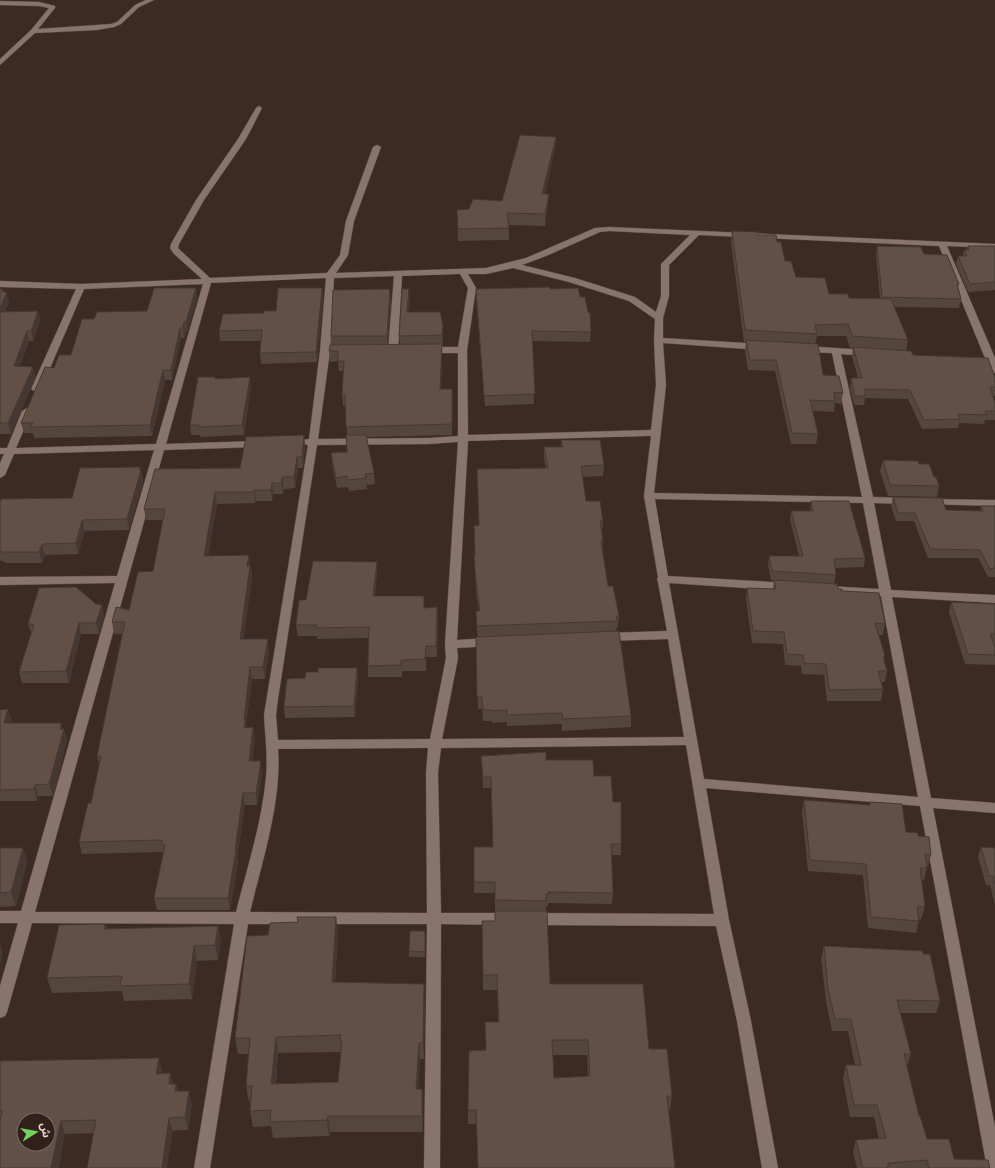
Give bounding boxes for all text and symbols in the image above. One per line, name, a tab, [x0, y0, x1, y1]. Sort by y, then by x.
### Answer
north arrow	[16, 1112, 56, 1152]
text: ش	[38, 1121, 54, 1139]

